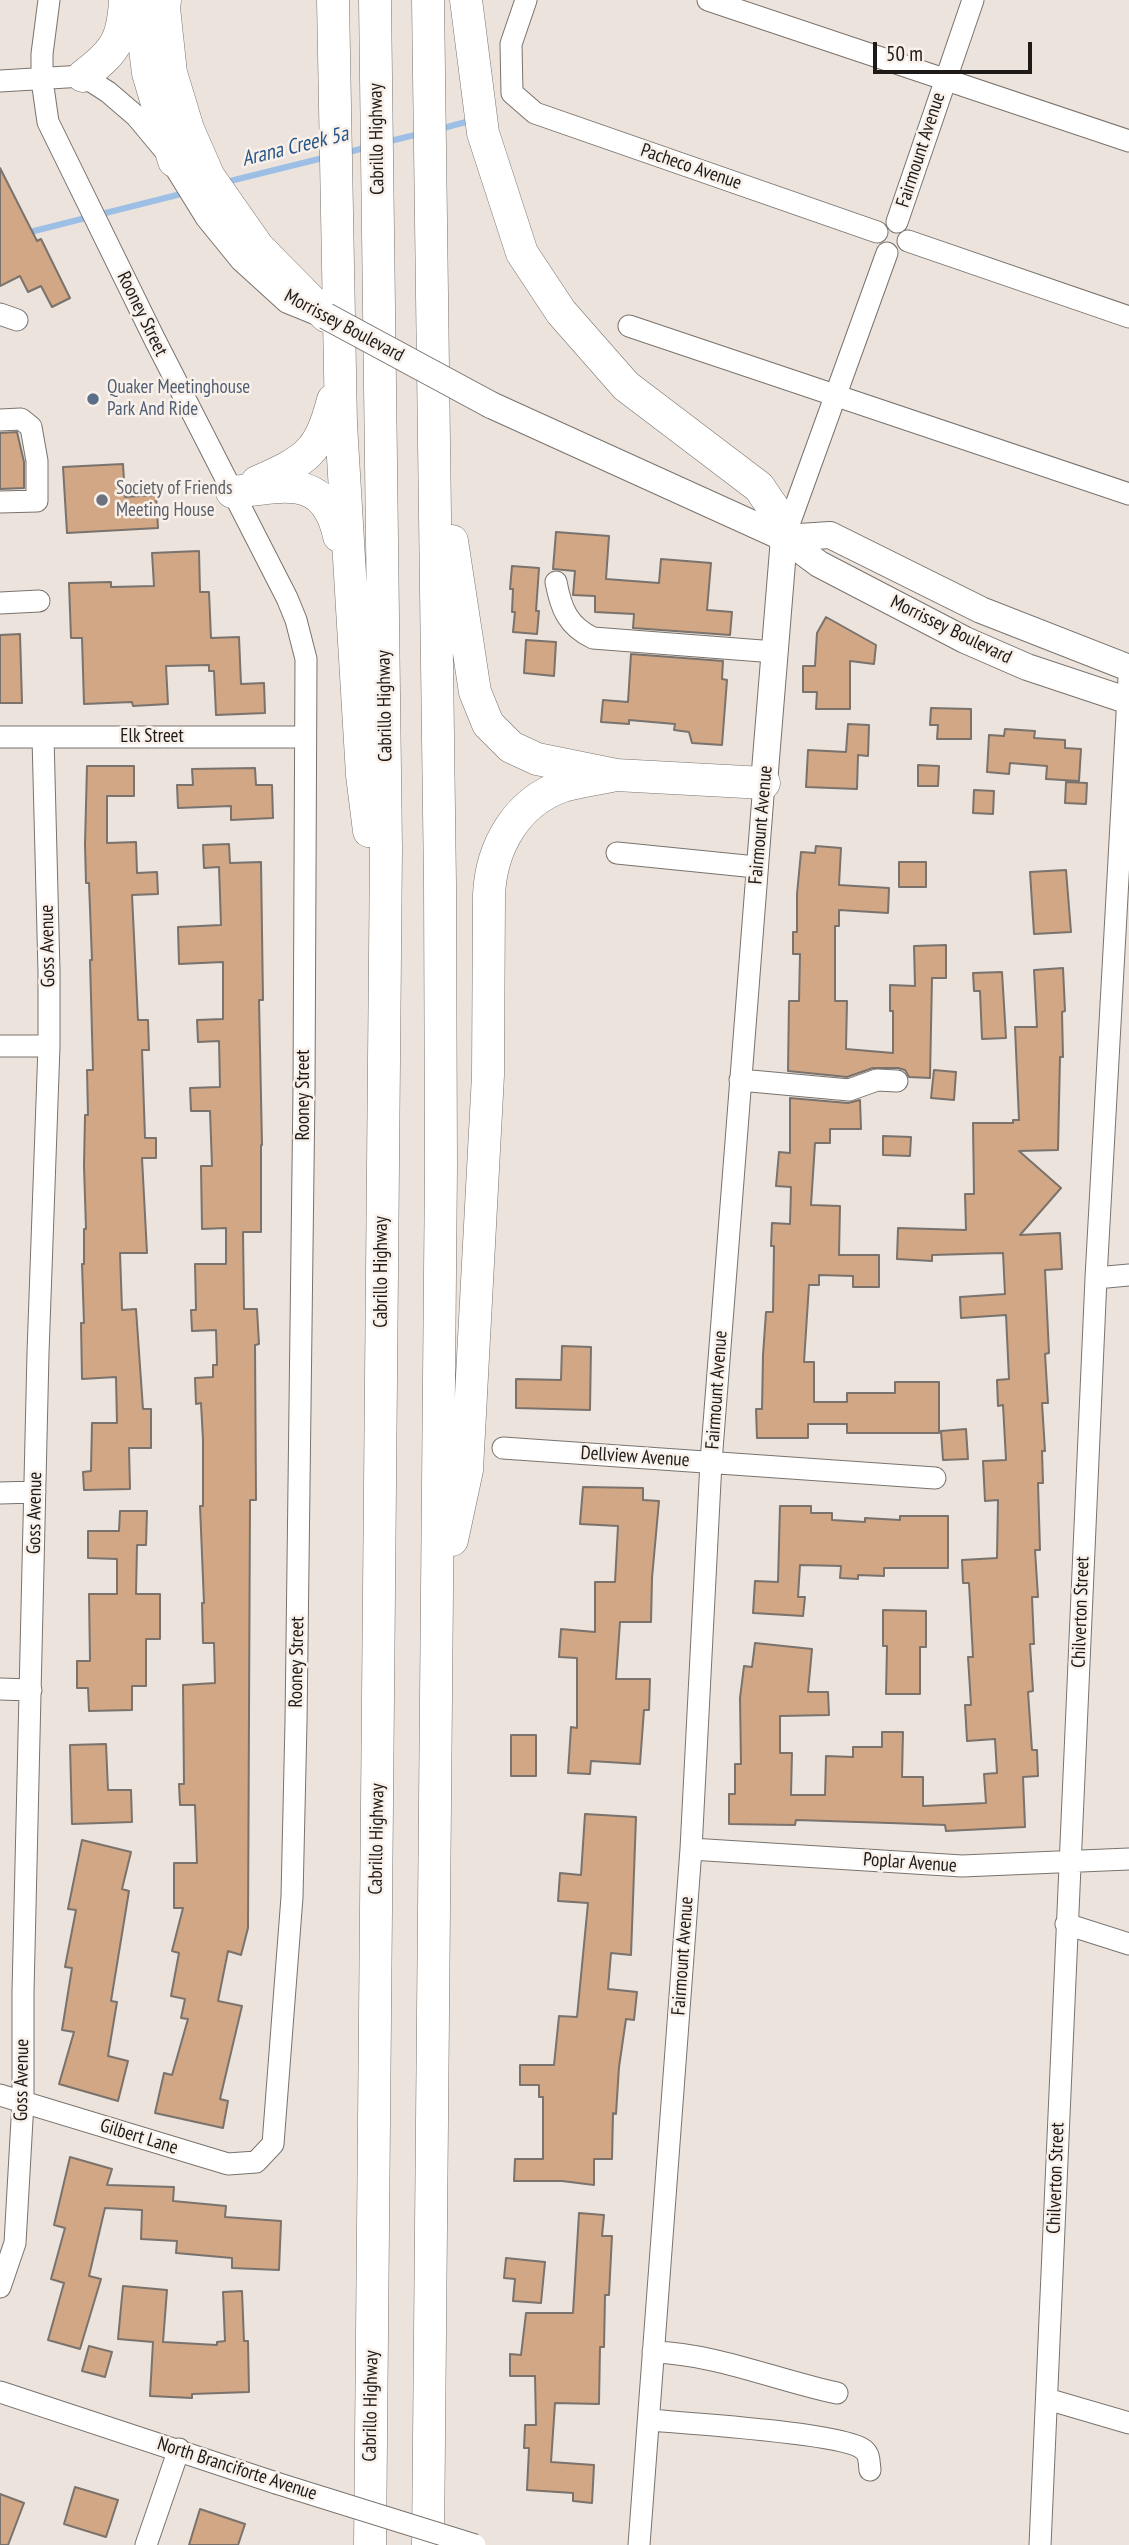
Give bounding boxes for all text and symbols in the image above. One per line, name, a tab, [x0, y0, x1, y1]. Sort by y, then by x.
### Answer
scale bar	[877, 28, 1036, 72]
text: 50 m	[886, 40, 923, 67]
street label: Cabrillo Highway	[365, 83, 389, 195]
street label: Fairmount Avenue	[892, 90, 950, 210]
water label: Arana Creek 5a	[239, 122, 351, 172]
street label: Pacheco Avenue	[638, 139, 744, 195]
street label: Rooney Street	[112, 268, 172, 360]
street label: Morrissey Boulevard	[280, 285, 408, 367]
place label: Quaker Meetinghouse Park And Ride	[107, 377, 250, 421]
marker: Quaker Meetinghouse Park And Ride	[85, 391, 101, 407]
place label: Society of Friends Meeting House	[116, 478, 232, 522]
marker: Society of Friends Meeting House	[94, 492, 110, 508]
street label: Morrissey Boulevard	[887, 591, 1015, 669]
street label: Cabrillo Highway	[373, 650, 397, 762]
street label: Elk Street	[120, 726, 184, 748]
street label: Fairmount Avenue	[744, 765, 778, 885]
street label: Goss Avenue	[36, 905, 60, 987]
street label: Rooney Street	[293, 1049, 315, 1141]
street label: Cabrillo Highway	[371, 1216, 393, 1328]
street label: Fairmount Avenue	[701, 1330, 733, 1450]
street label: Dellview Avenue	[580, 1442, 690, 1472]
street label: Goss Avenue	[23, 1472, 47, 1554]
street label: Chilverton Street	[1068, 1556, 1094, 1668]
street label: Rooney Street	[285, 1616, 309, 1708]
street label: Cabrillo Highway	[365, 1783, 389, 1895]
street label: Poplar Avenue	[862, 1848, 958, 1878]
street label: Fairmount Avenue	[667, 1896, 699, 2016]
street label: Goss Avenue	[10, 2039, 34, 2121]
street label: Gilbert Lane	[97, 2114, 181, 2160]
street label: Chilverton Street	[1043, 2122, 1069, 2234]
street label: Cabrillo Highway	[359, 2350, 383, 2462]
street label: North Branciforte Avenue	[154, 2432, 320, 2506]

